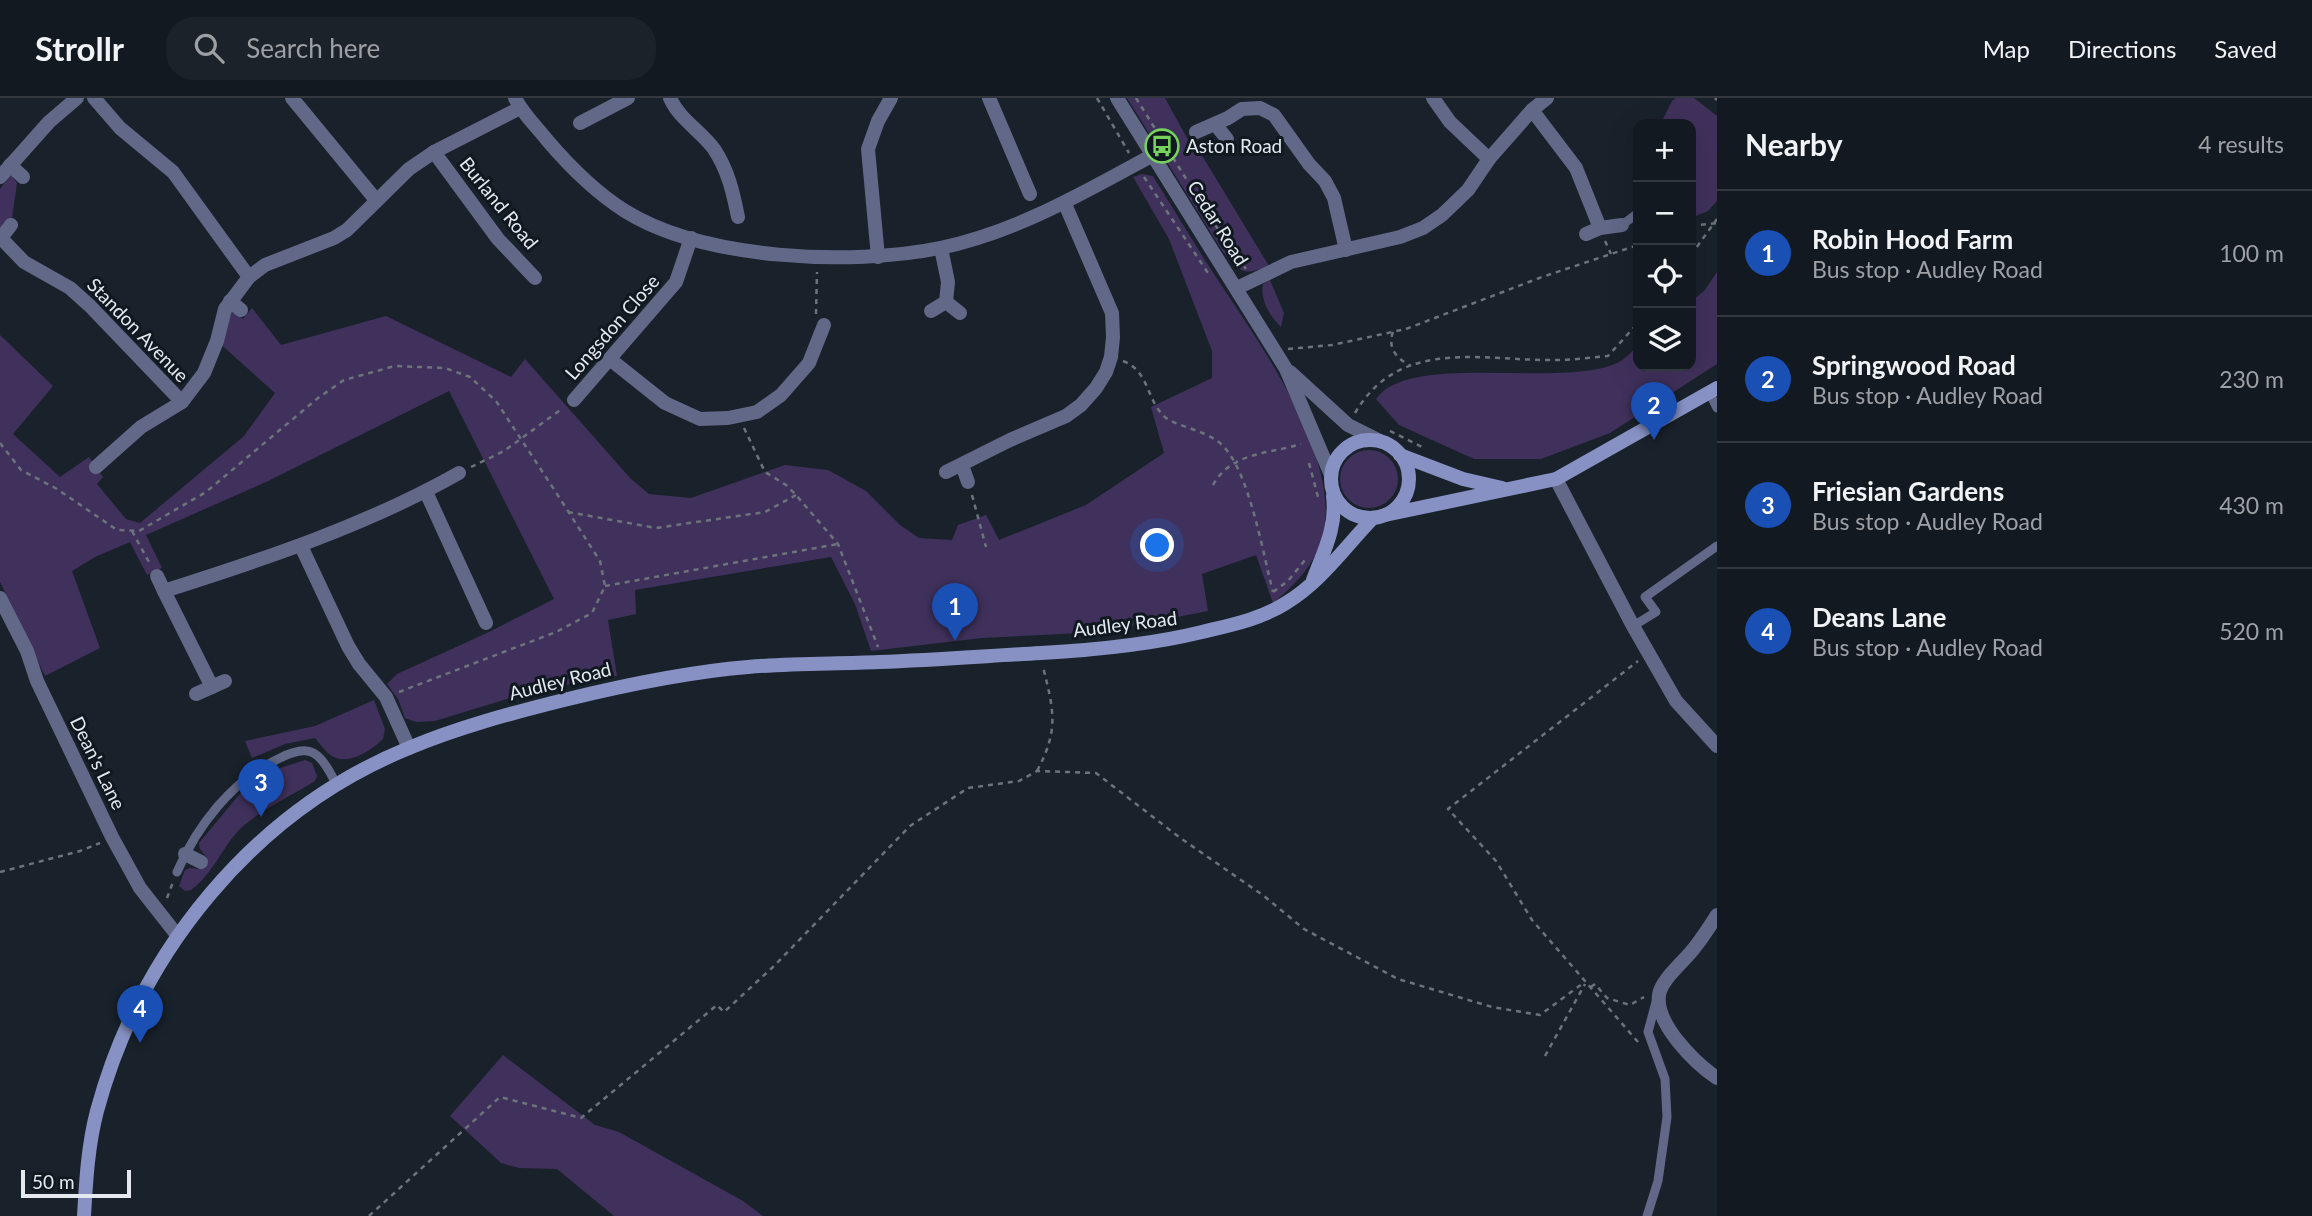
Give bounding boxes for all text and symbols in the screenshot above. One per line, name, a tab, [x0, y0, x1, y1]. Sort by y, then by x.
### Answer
search box	[166, 17, 656, 80]
text: Strollr	[35, 28, 124, 68]
icon: search	[190, 29, 228, 67]
text: Search here	[246, 32, 380, 64]
text: Map	[1983, 34, 2030, 63]
text: Directions	[2068, 34, 2176, 63]
text: Saved	[2214, 34, 2277, 63]
map controls	[1633, 119, 1696, 371]
button: +	[1633, 119, 1696, 182]
text: Nearby	[1745, 126, 1843, 162]
bus stop icon: Aston Road	[1143, 127, 1181, 165]
text: 4 results	[2198, 130, 2284, 158]
place label: Aston Road	[1186, 134, 1282, 157]
street label: Burland Road	[455, 152, 543, 253]
street label: Cedar Road	[1183, 176, 1254, 270]
button: −	[1633, 182, 1696, 245]
text: Robin Hood Farm	[1812, 223, 2013, 255]
text: 1	[1761, 239, 1775, 267]
text: 100 m	[2219, 239, 2284, 267]
button: locate	[1633, 245, 1696, 308]
text: Bus stop · Audley Road	[1812, 255, 2043, 283]
street label: Longsdon Close	[560, 269, 663, 384]
street label: Standon Avenue	[83, 273, 194, 387]
button: layers	[1633, 308, 1696, 371]
text: Springwood Road	[1812, 349, 2016, 381]
text: 2	[1761, 365, 1775, 393]
text: 230 m	[2219, 365, 2284, 393]
text: Bus stop · Audley Road	[1812, 381, 2043, 409]
pin: 2	[1631, 382, 1677, 440]
text: Friesian Gardens	[1812, 475, 2004, 507]
text: 3	[1761, 491, 1775, 519]
text: 430 m	[2219, 491, 2284, 519]
text: Bus stop · Audley Road	[1812, 507, 2043, 535]
your location	[1140, 528, 1174, 562]
pin: 1	[932, 583, 978, 641]
text: Deans Lane	[1812, 601, 1946, 633]
street label: Audley Road	[1072, 606, 1178, 641]
text: 4	[1761, 617, 1775, 645]
text: 520 m	[2219, 617, 2284, 645]
text: Bus stop · Audley Road	[1812, 633, 2043, 661]
street label: Audley Road	[506, 657, 613, 704]
street label: Dean's Lane	[66, 712, 131, 813]
pin: 3	[238, 759, 284, 817]
pin: 4	[117, 985, 163, 1043]
scale bar	[21, 1167, 131, 1199]
text: 50 m	[32, 1170, 75, 1193]

